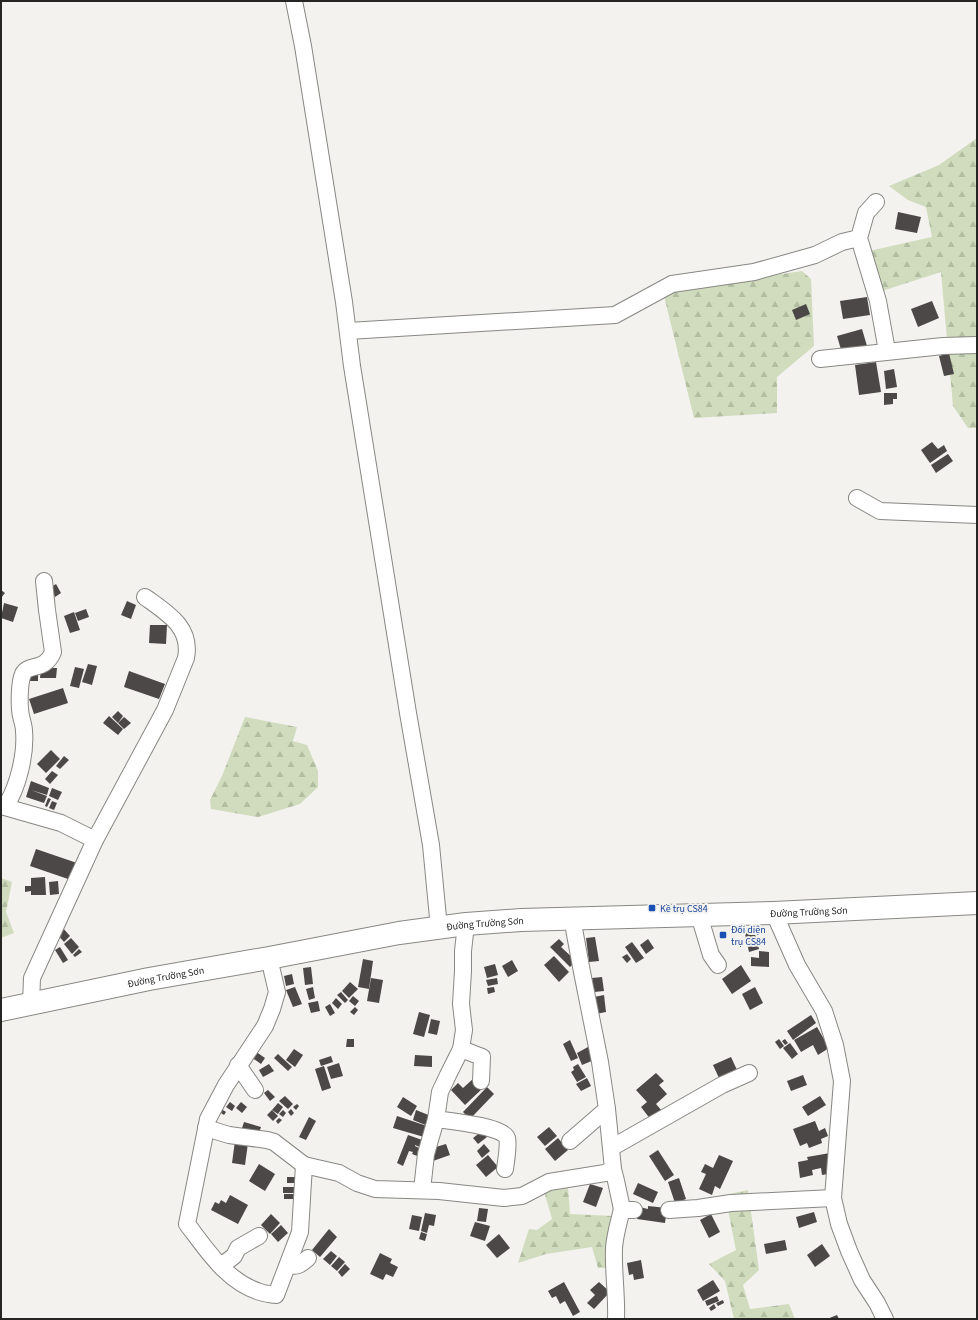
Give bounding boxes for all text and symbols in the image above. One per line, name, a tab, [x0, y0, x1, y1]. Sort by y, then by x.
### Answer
place label: Kề trụ CS84	[660, 902, 708, 916]
marker: Kề trụ CS84	[647, 903, 657, 913]
street label: Đường Trường Sơn	[770, 903, 848, 921]
street label: Đường Trường Sơn	[445, 914, 524, 935]
place label: Đối diện trụ CS84	[731, 923, 766, 949]
marker: Đối diện trụ CS84	[718, 930, 728, 940]
street label: Đường Trường Sơn	[126, 963, 205, 991]

